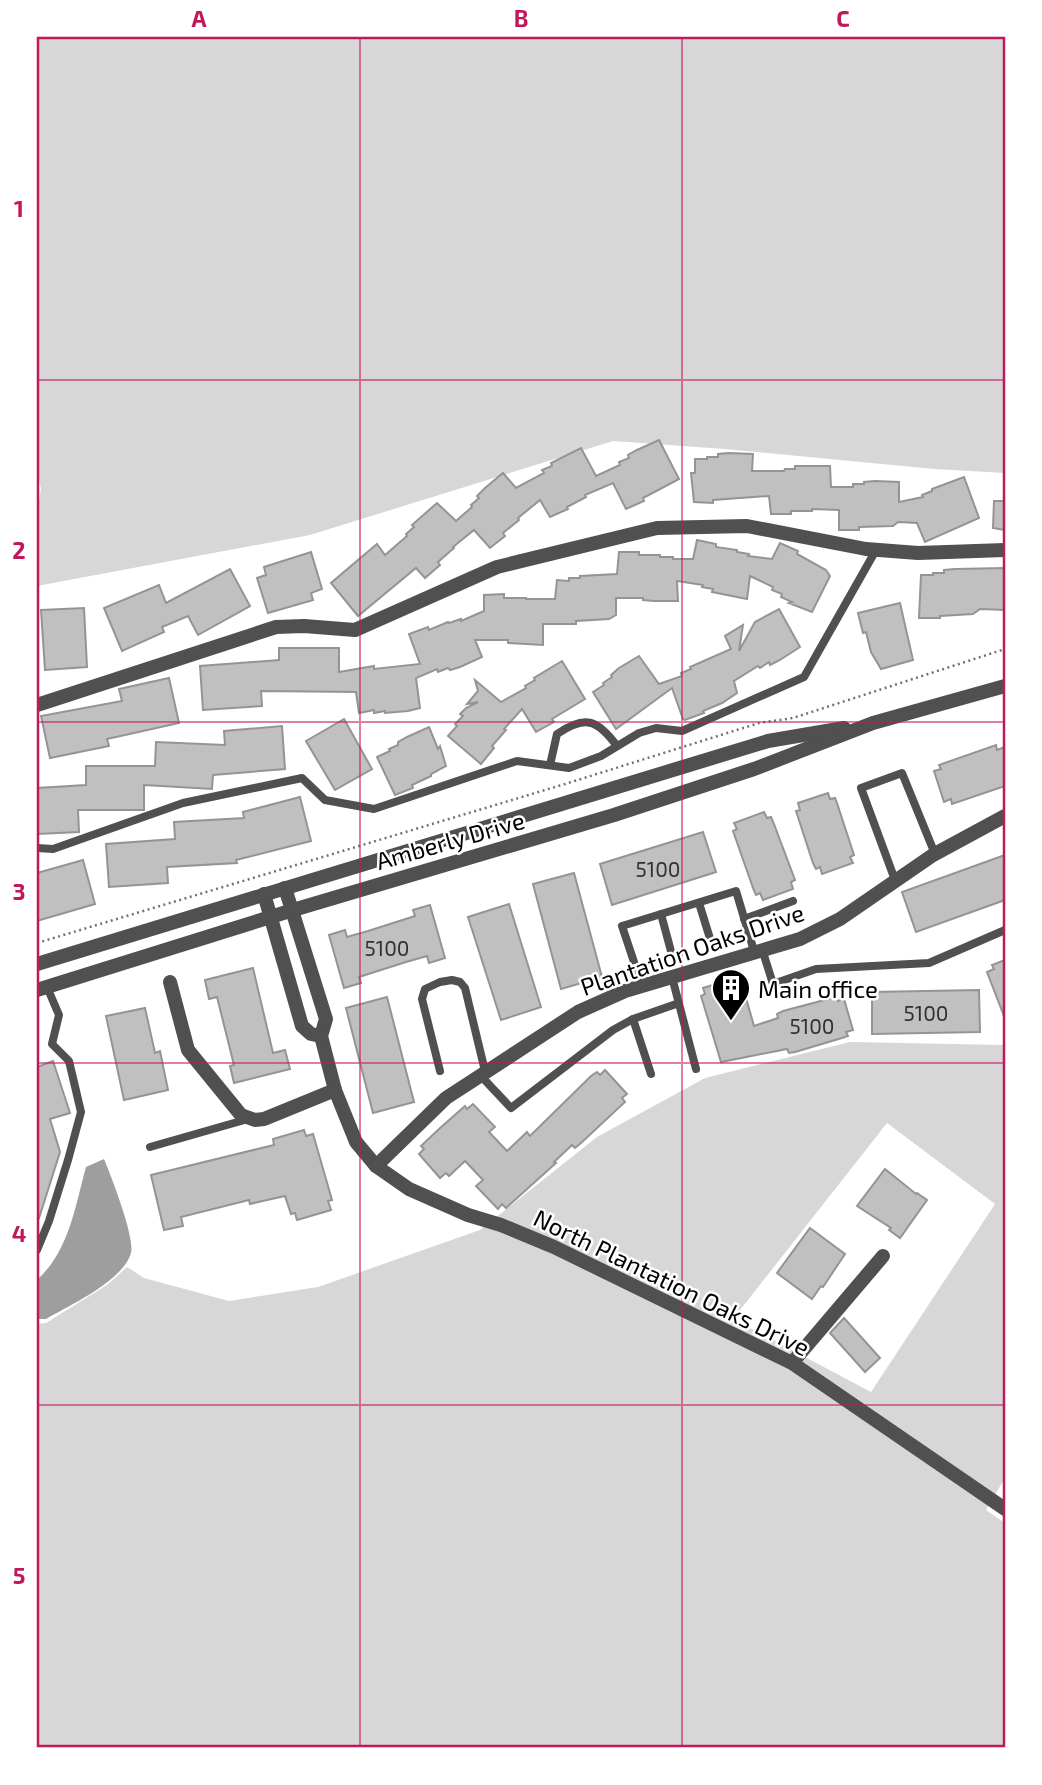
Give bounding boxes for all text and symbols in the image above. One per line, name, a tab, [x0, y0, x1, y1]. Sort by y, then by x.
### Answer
text: A	[191, 4, 207, 32]
text: B	[514, 4, 528, 32]
text: C	[836, 4, 850, 32]
text: 1	[14, 194, 24, 222]
text: 2	[12, 536, 26, 564]
street label: Amberly Drive	[372, 805, 528, 875]
house number: 5100	[636, 856, 680, 881]
text: 3	[12, 877, 26, 905]
street label: Plantation Oaks Drive	[576, 897, 808, 1001]
house number: 5100	[365, 935, 409, 960]
building icon: Main office	[710, 967, 752, 1022]
place label: Main office	[758, 974, 878, 1003]
house number: 5100	[904, 1000, 948, 1025]
house number: 5100	[790, 1013, 834, 1038]
street label: North Plantation Oaks Drive	[529, 1202, 815, 1362]
text: 4	[12, 1219, 26, 1247]
text: 5	[13, 1561, 25, 1589]

